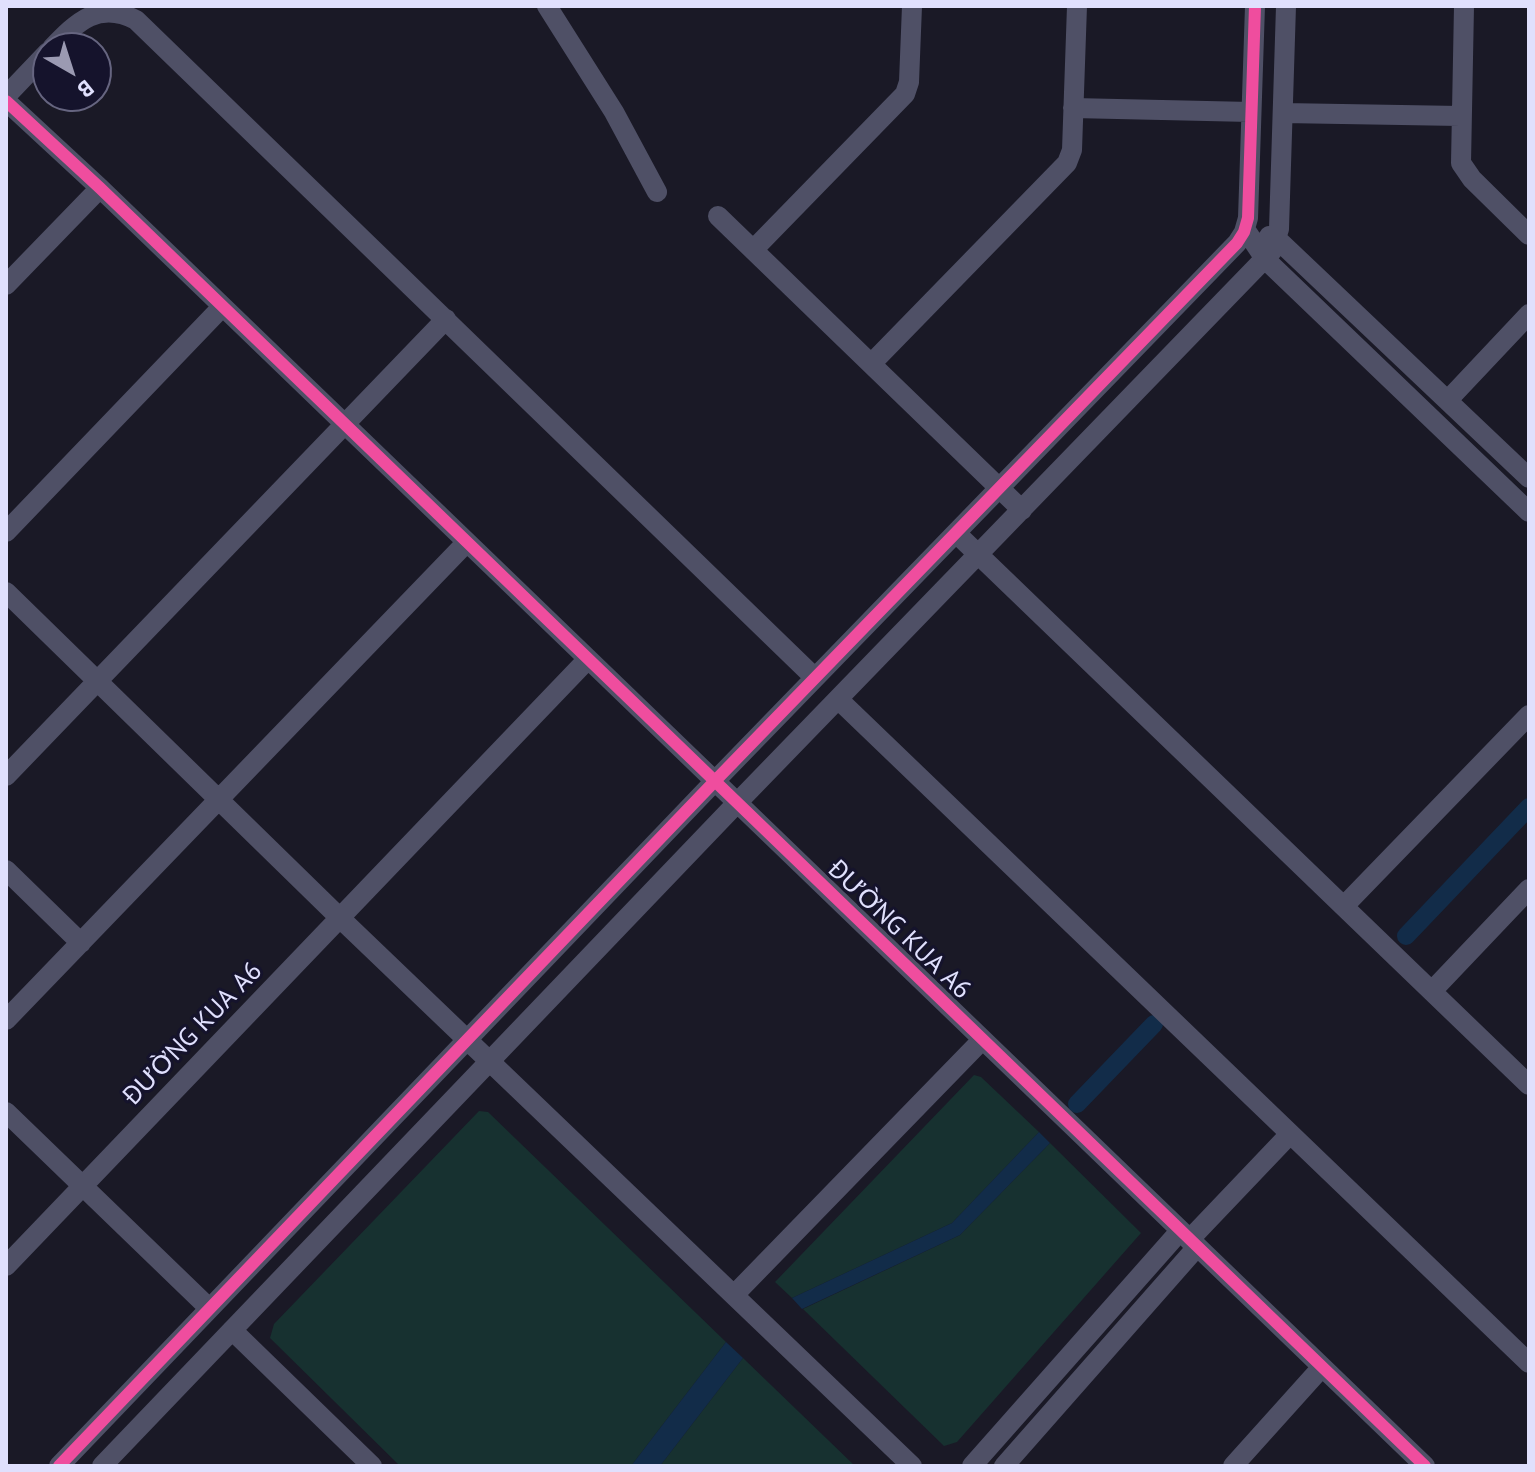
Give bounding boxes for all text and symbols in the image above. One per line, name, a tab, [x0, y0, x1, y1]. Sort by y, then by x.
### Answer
north arrow	[32, 32, 112, 112]
text: B	[72, 74, 100, 104]
street label: ĐƯỜNG KUA A6	[821, 854, 977, 1006]
street label: ĐƯỜNG KUA A6	[117, 956, 269, 1112]

